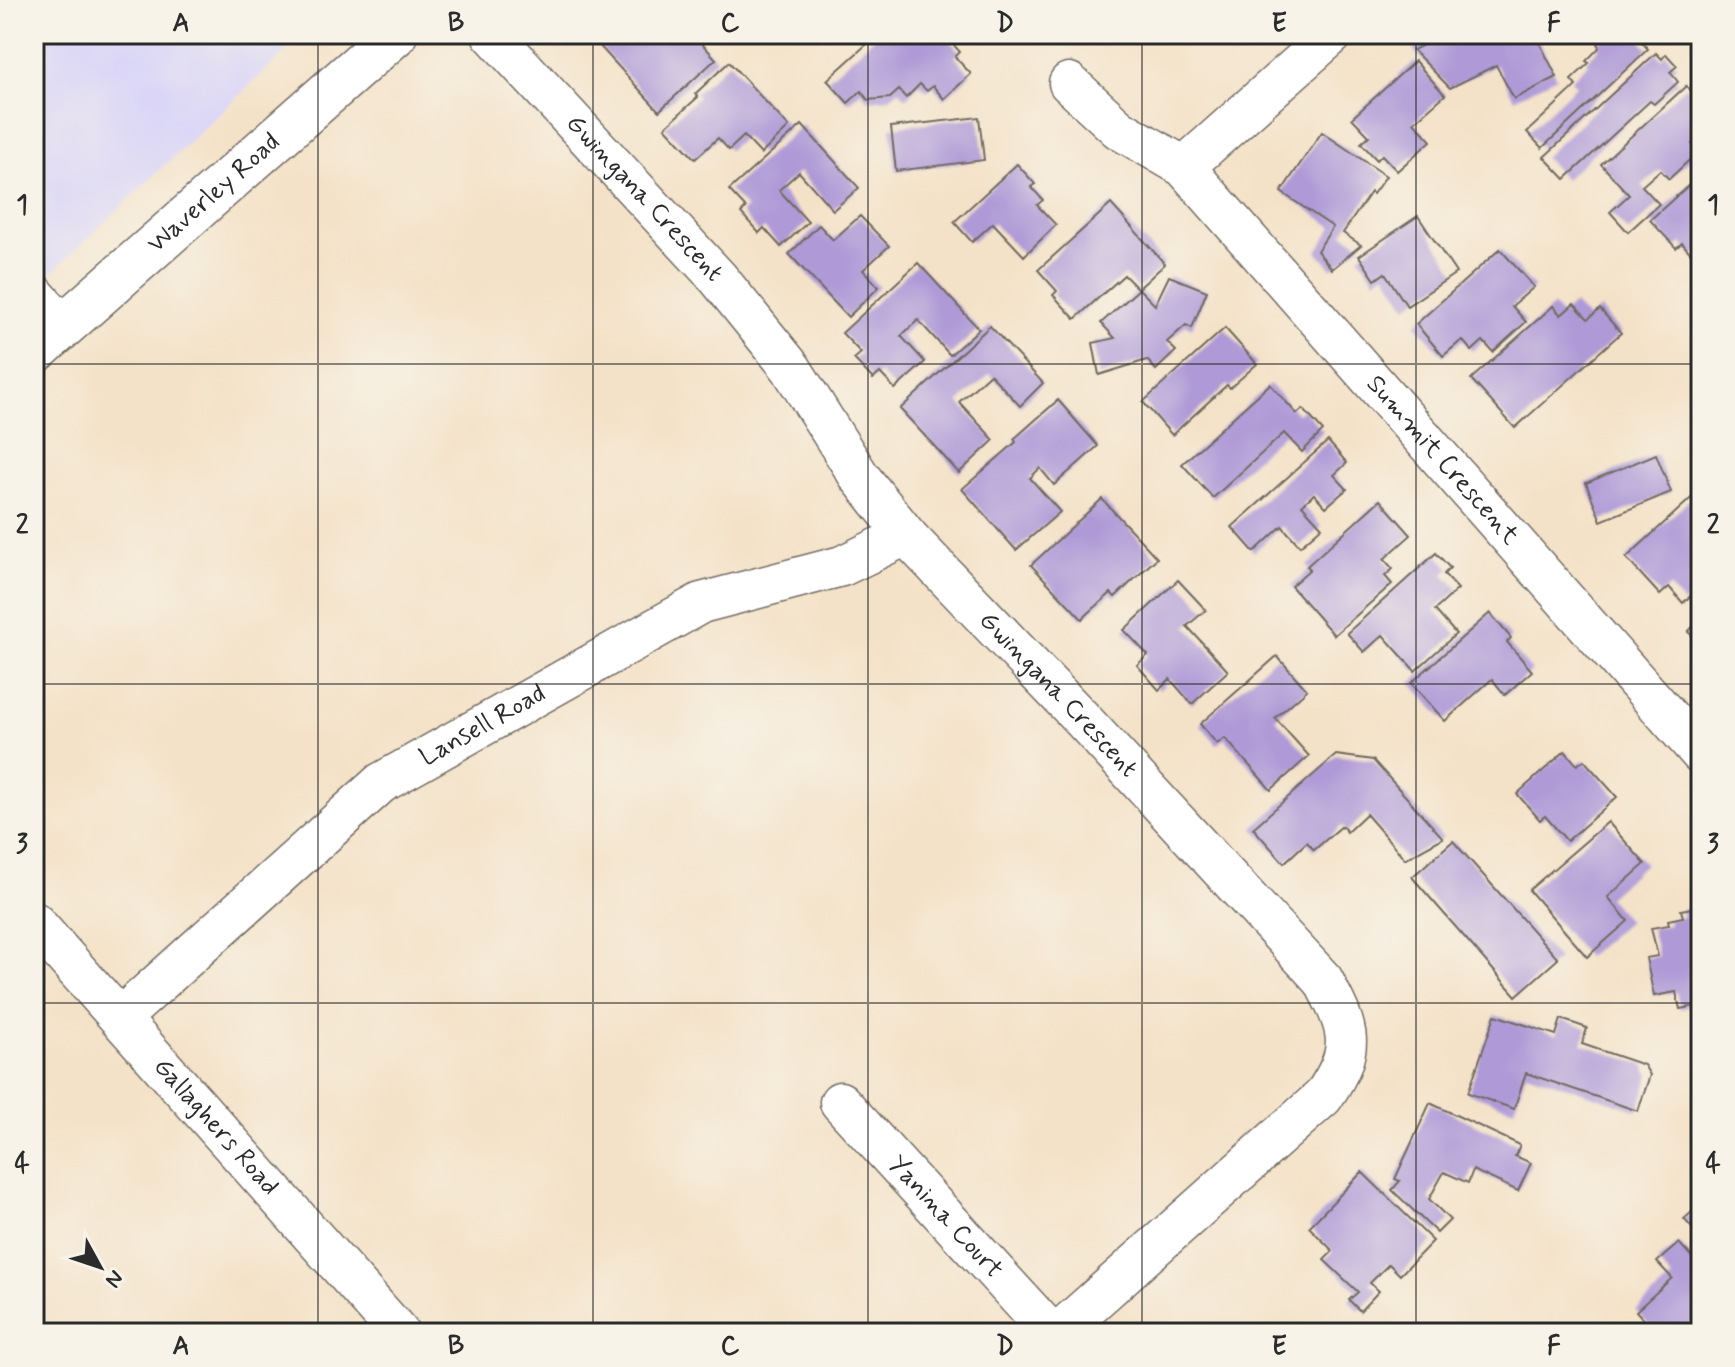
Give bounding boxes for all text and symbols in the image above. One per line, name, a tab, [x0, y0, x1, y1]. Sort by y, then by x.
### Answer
text: A	[172, 7, 190, 41]
text: B	[448, 7, 464, 41]
text: C	[721, 7, 740, 41]
text: D	[996, 7, 1014, 41]
text: E	[1271, 7, 1287, 41]
text: F	[1547, 7, 1561, 41]
street label: Gwingana Crescent	[558, 107, 730, 289]
street label: Waverley Road	[141, 126, 288, 261]
text: 1	[16, 189, 28, 223]
text: 1	[1707, 189, 1719, 223]
street label: Summit Crescent	[1358, 368, 1526, 552]
text: 2	[16, 509, 29, 543]
text: 2	[1707, 509, 1720, 543]
street label: Gwingana Crescent	[971, 604, 1145, 785]
street label: Lansell Road	[414, 677, 552, 775]
text: 3	[16, 828, 28, 862]
text: 3	[1707, 828, 1719, 862]
street label: Gallaghers Road	[146, 1051, 286, 1203]
text: 4	[14, 1148, 30, 1182]
street label: Yanina Court	[880, 1148, 1010, 1286]
text: 4	[1705, 1148, 1721, 1182]
north arrow	[60, 1227, 140, 1307]
text: N	[98, 1264, 129, 1293]
text: A	[172, 1330, 190, 1364]
text: B	[448, 1330, 464, 1364]
text: C	[721, 1330, 740, 1364]
text: D	[996, 1330, 1014, 1364]
text: E	[1271, 1330, 1287, 1364]
text: F	[1547, 1330, 1561, 1364]

